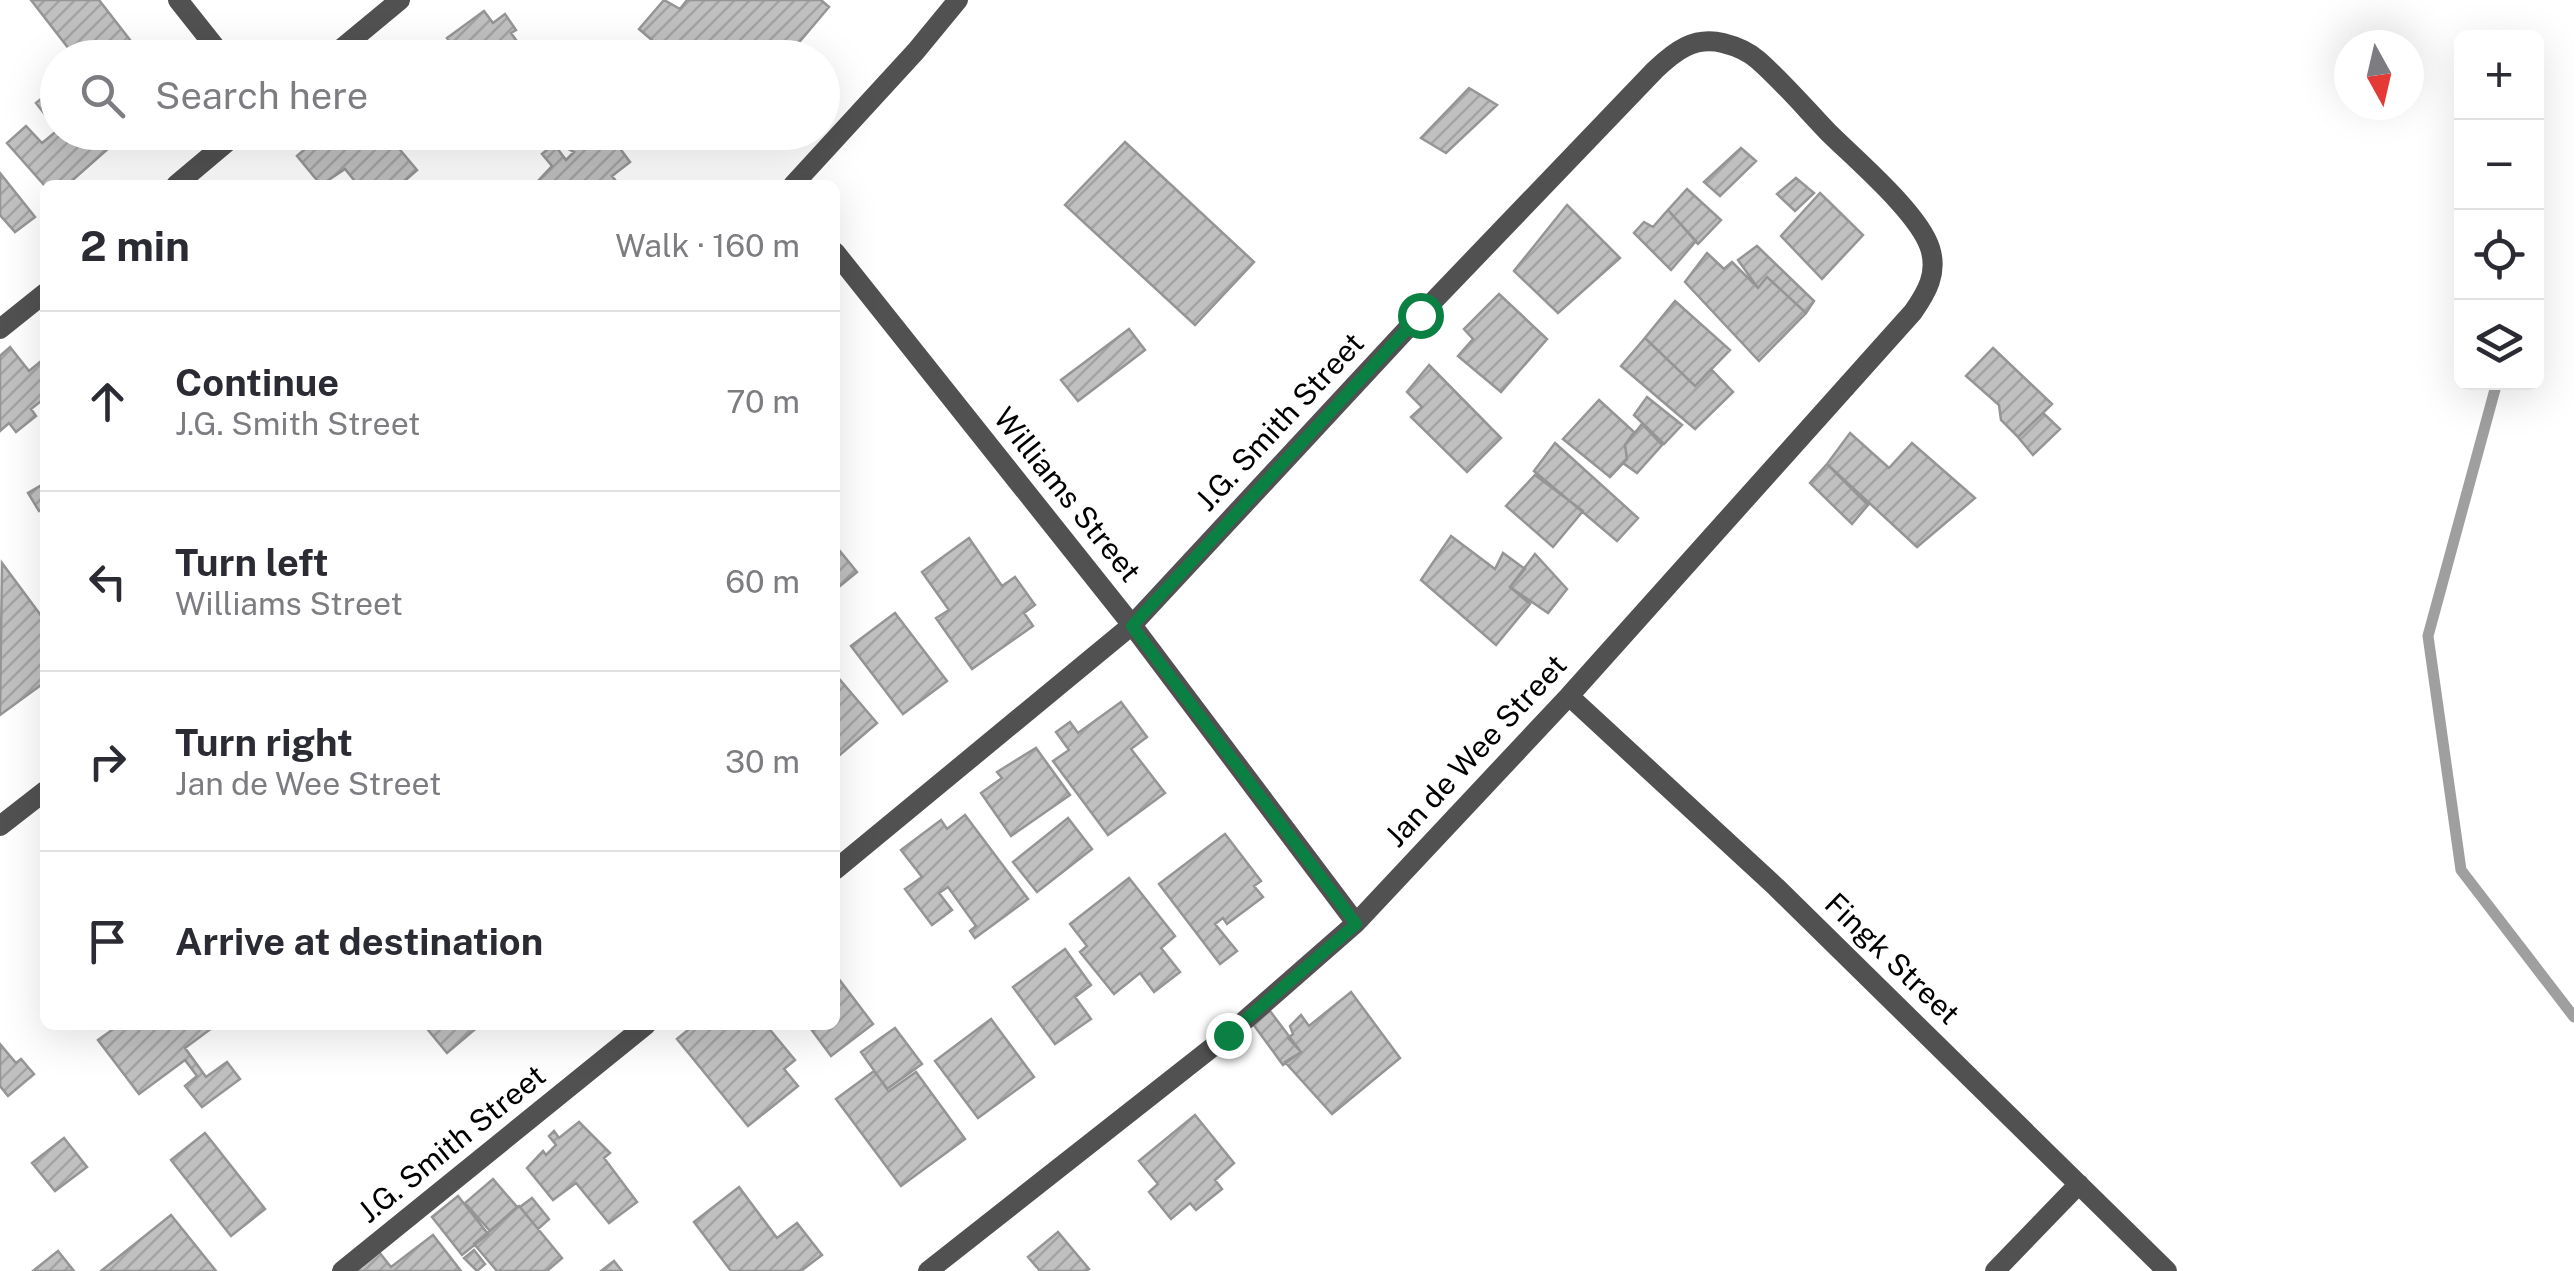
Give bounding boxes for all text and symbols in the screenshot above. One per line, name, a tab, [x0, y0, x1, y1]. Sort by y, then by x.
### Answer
north arrow	[2334, 30, 2424, 120]
map controls	[2454, 30, 2544, 390]
button: +	[2454, 30, 2544, 120]
search box	[40, 40, 840, 150]
icon: search	[75, 68, 130, 123]
text: Search here	[155, 73, 368, 118]
button: −	[2454, 120, 2544, 210]
button: locate	[2454, 210, 2544, 300]
text: 2 min	[80, 221, 190, 270]
text: Walk · 160 m	[615, 227, 800, 264]
route start	[1398, 293, 1444, 339]
button: layers	[2454, 300, 2544, 390]
street label: J.G. Smith Street	[1188, 325, 1371, 518]
text: Continue	[175, 360, 339, 405]
icon: ahead	[80, 374, 135, 429]
text: 70 m	[726, 383, 800, 420]
street label: Williams Street	[987, 400, 1149, 589]
text: J.G. Smith Street	[175, 405, 421, 442]
text: Turn left	[175, 540, 329, 585]
icon: left	[80, 554, 135, 609]
text: 60 m	[725, 563, 800, 600]
text: Williams Street	[175, 585, 403, 622]
street label: Jan de Wee Street	[1377, 647, 1574, 854]
text: Turn right	[175, 720, 353, 765]
icon: right	[80, 734, 135, 789]
text: 30 m	[725, 743, 800, 780]
text: Jan de Wee Street	[175, 765, 441, 802]
street label: Fingk Street	[1818, 885, 1967, 1031]
icon: arrive	[80, 914, 135, 969]
text: Arrive at destination	[175, 919, 543, 964]
route end	[1206, 1013, 1252, 1059]
street label: J.G. Smith Street	[351, 1057, 552, 1230]

